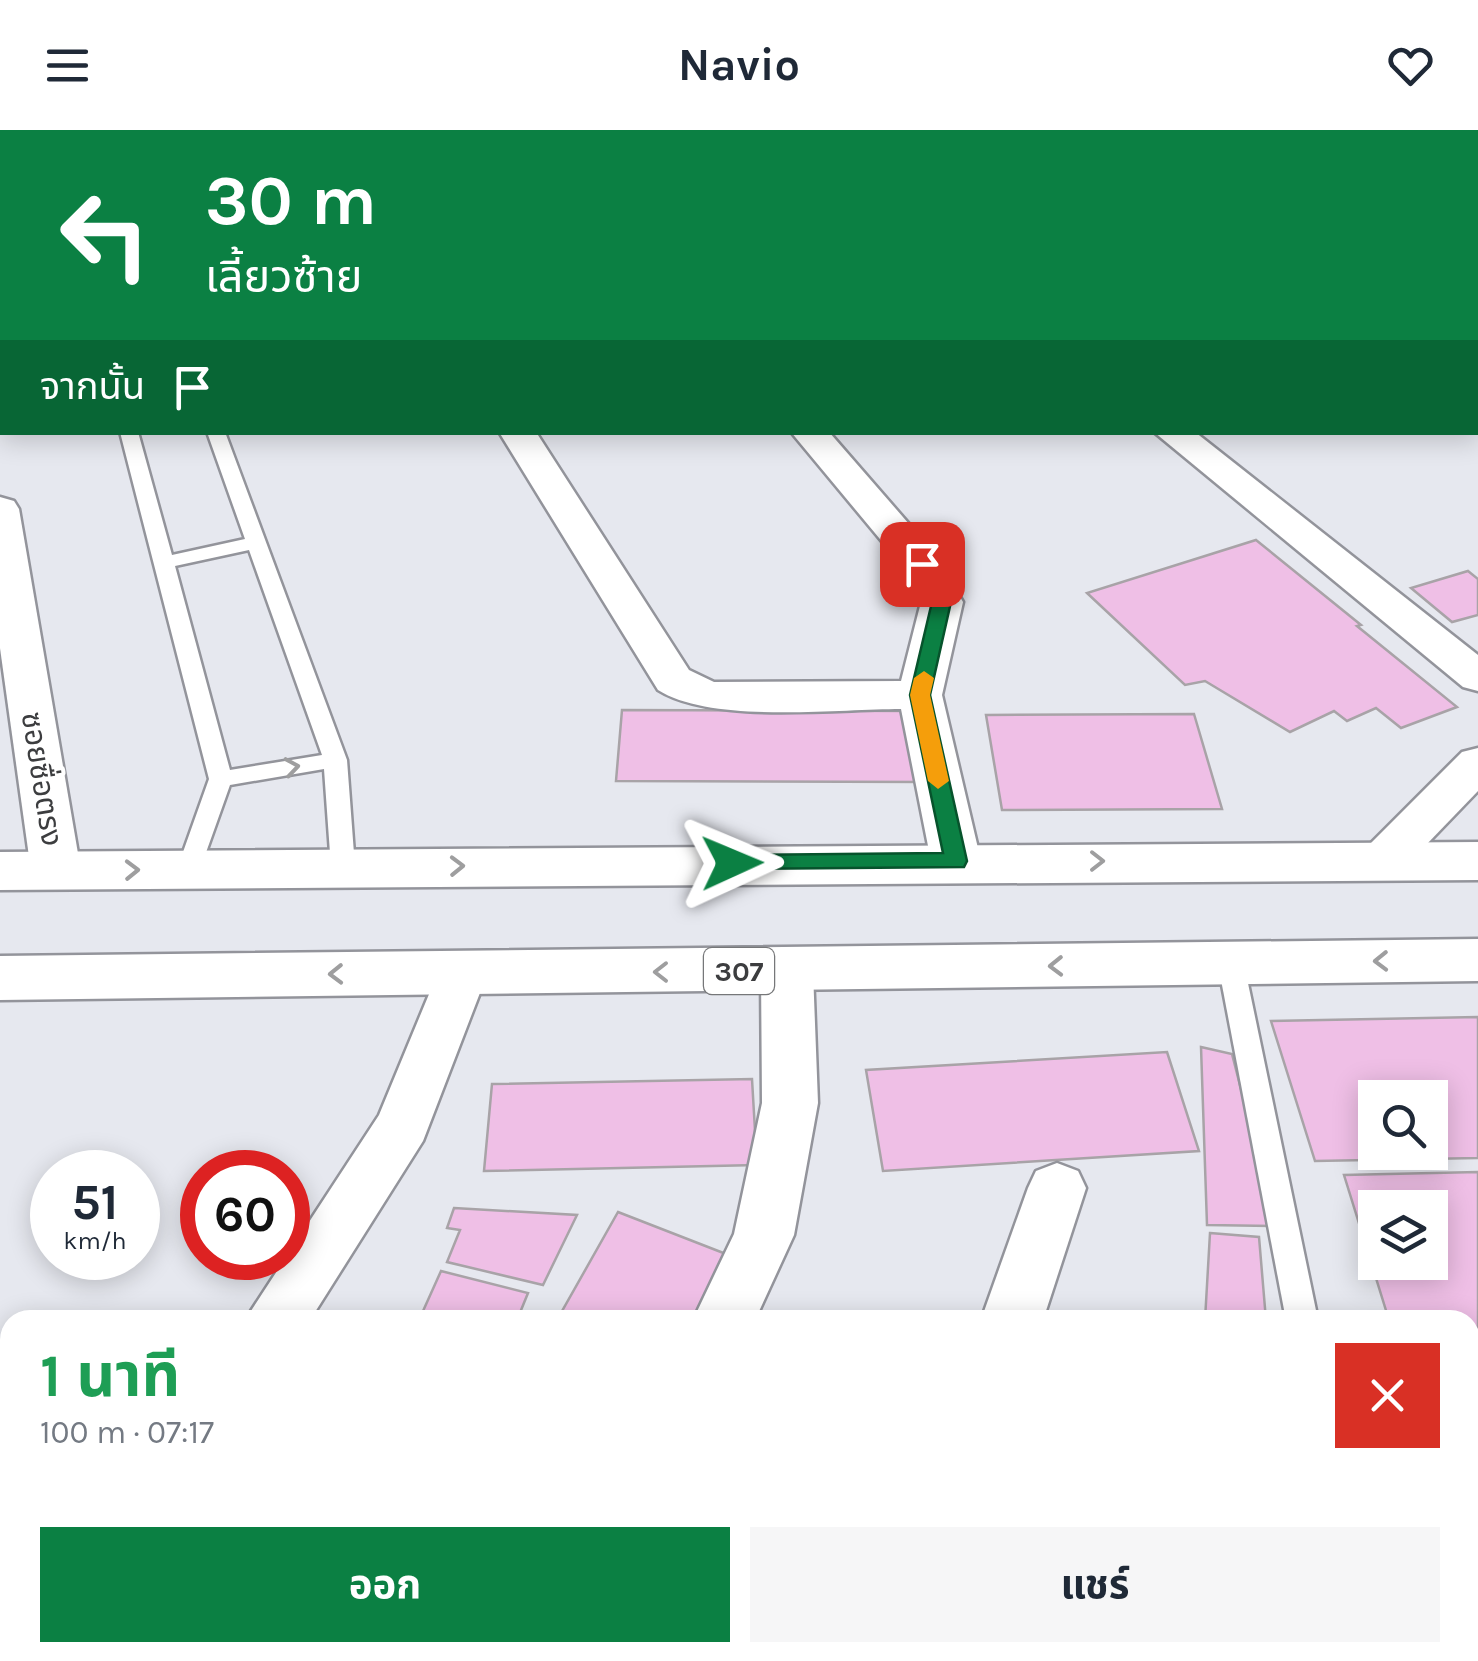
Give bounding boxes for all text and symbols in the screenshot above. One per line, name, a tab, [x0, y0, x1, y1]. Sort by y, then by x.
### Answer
icon: menu	[40, 38, 95, 93]
icon: heart	[1383, 38, 1438, 93]
text: Navio	[678, 39, 800, 91]
text: 30 m	[205, 160, 377, 242]
icon: left	[40, 170, 170, 300]
text: เลี้ยวซ้าย	[205, 251, 362, 303]
icon: arrive	[165, 360, 220, 415]
text: จากนั้น	[40, 364, 145, 409]
pin	[880, 522, 965, 607]
icon: arrive	[895, 537, 950, 592]
street label: ซอยซื่อตรง	[14, 709, 73, 849]
one-way arrow	[283, 758, 300, 779]
position arrow	[680, 811, 784, 915]
one-way arrow	[1090, 850, 1106, 872]
one-way arrow	[450, 855, 466, 877]
one-way arrow	[126, 859, 141, 881]
road number: 307	[704, 948, 774, 994]
one-way arrow	[1372, 951, 1388, 972]
one-way arrow	[1047, 956, 1063, 977]
one-way arrow	[652, 961, 668, 982]
one-way arrow	[327, 963, 342, 985]
map controls	[1358, 1080, 1448, 1280]
button: search	[1358, 1080, 1448, 1170]
speed limit sign: 60	[180, 1150, 310, 1280]
text: 51	[72, 1173, 118, 1232]
button: layers	[1358, 1190, 1448, 1280]
text: km/h	[63, 1226, 127, 1255]
text: 1 นาที	[40, 1341, 180, 1411]
button: close	[1335, 1343, 1440, 1448]
text: 100 m · 07:17	[40, 1414, 214, 1451]
button: ออก	[40, 1527, 730, 1642]
button: แชร์	[750, 1527, 1440, 1642]

